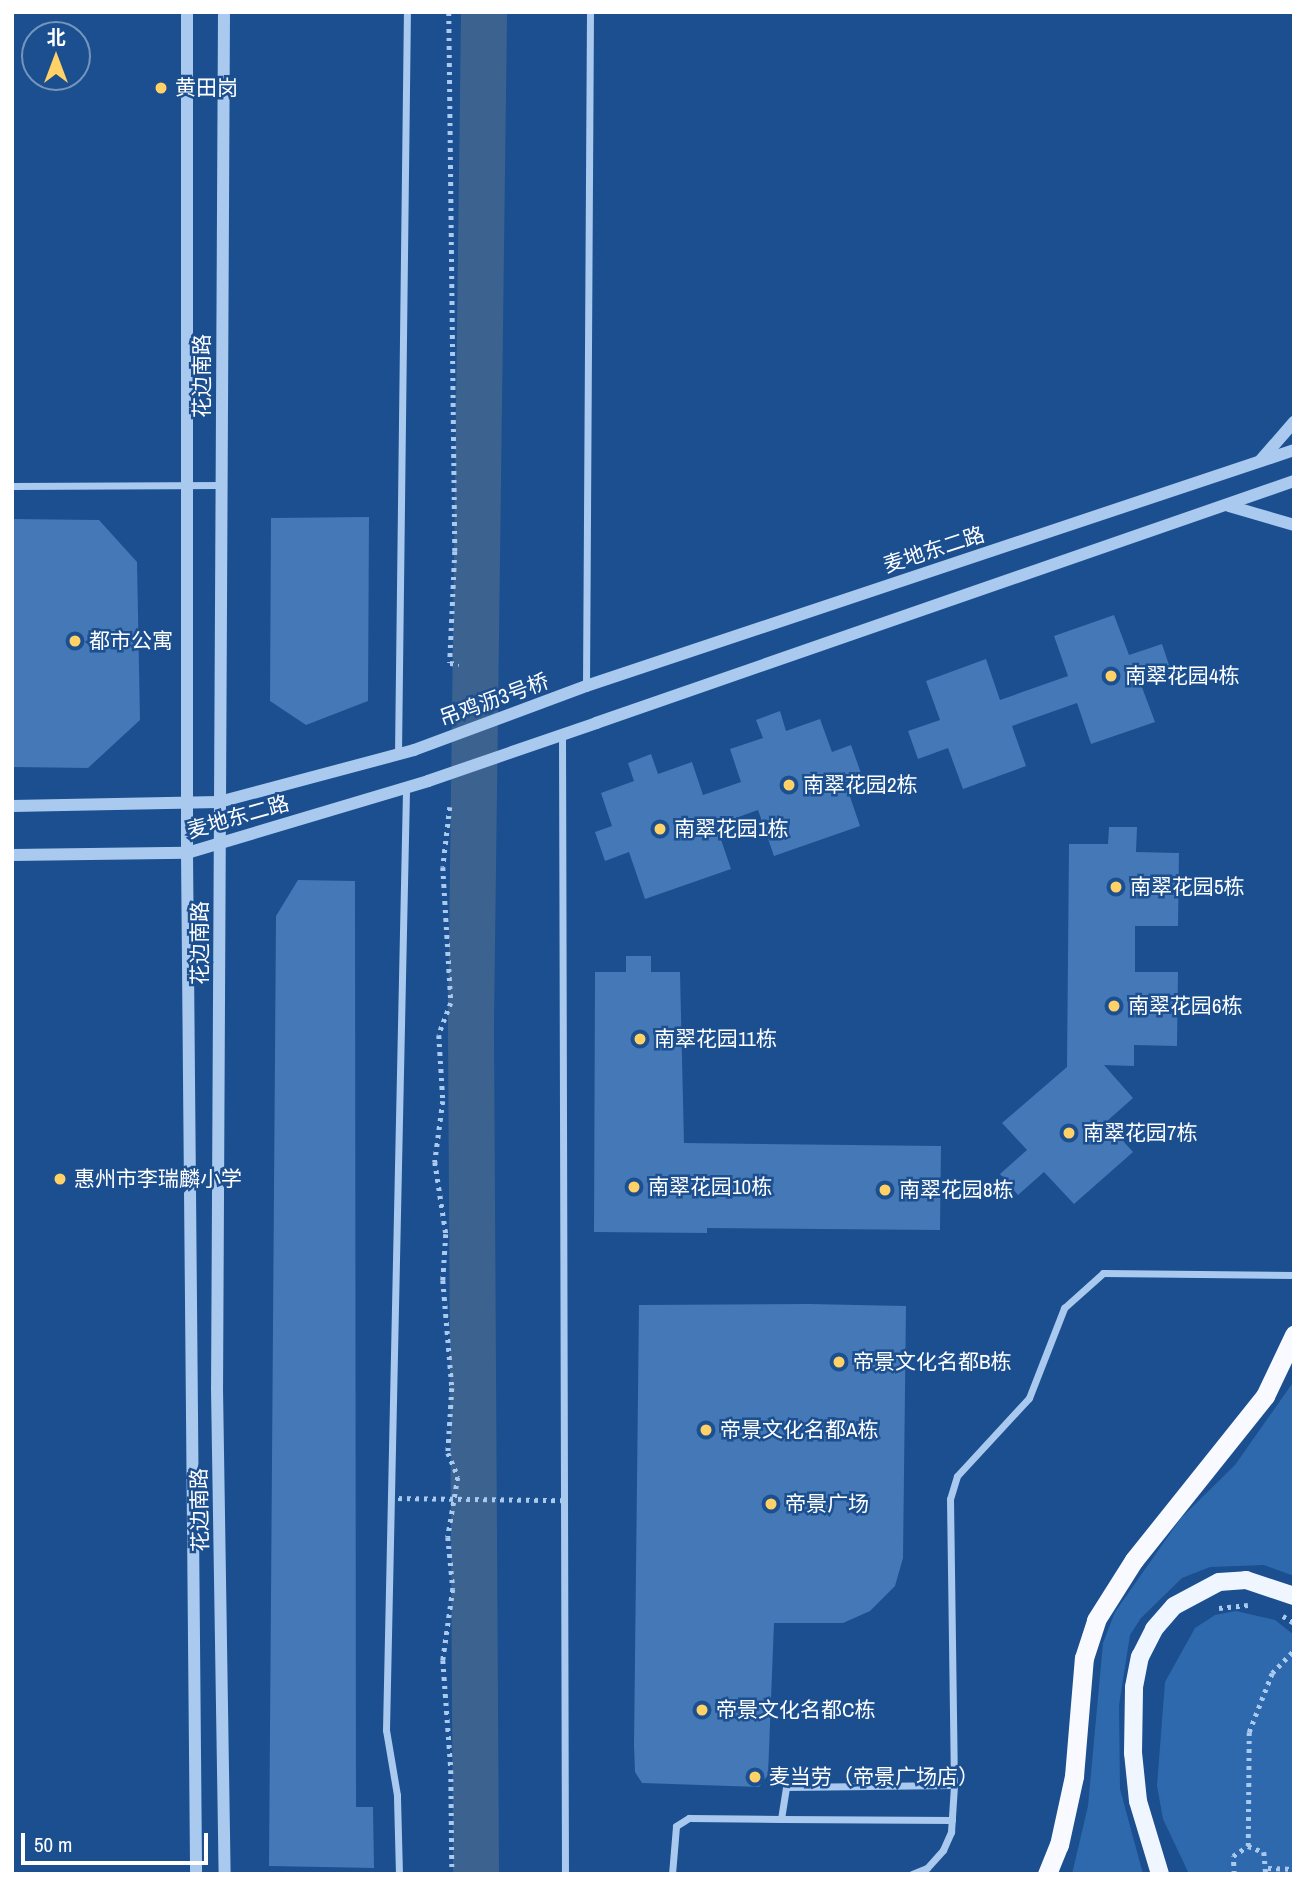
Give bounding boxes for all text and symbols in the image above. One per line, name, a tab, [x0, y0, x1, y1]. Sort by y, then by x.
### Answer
north arrow	[21, 21, 91, 91]
text: 北	[46, 24, 66, 50]
place label: 黄田岗	[175, 75, 238, 101]
marker: 黄田岗	[153, 80, 169, 96]
street label: 花边南路	[189, 334, 215, 418]
street label: 麦地东二路	[880, 522, 988, 578]
place label: 都市公寓	[89, 628, 173, 654]
marker: 都市公寓	[67, 633, 83, 649]
place label: 南翠花园4栋	[1125, 663, 1240, 689]
marker: 南翠花园4栋	[1103, 668, 1119, 684]
street label: 吊鸡沥3号桥	[436, 669, 552, 731]
place label: 南翠花园2栋	[803, 772, 918, 798]
marker: 南翠花园2栋	[781, 777, 797, 793]
street label: 麦地东二路	[184, 790, 292, 844]
place label: 南翠花园1栋	[674, 816, 789, 842]
marker: 南翠花园1栋	[652, 821, 668, 837]
place label: 南翠花园5栋	[1130, 874, 1245, 900]
marker: 南翠花园5栋	[1108, 879, 1124, 895]
street label: 花边南路	[187, 901, 213, 985]
place label: 南翠花园6栋	[1128, 993, 1243, 1019]
marker: 南翠花园6栋	[1106, 998, 1122, 1014]
place label: 南翠花园11栋	[654, 1026, 777, 1052]
marker: 南翠花园11栋	[632, 1031, 648, 1047]
place label: 南翠花园7栋	[1083, 1120, 1198, 1146]
marker: 南翠花园7栋	[1061, 1125, 1077, 1141]
place label: 惠州市李瑞麟小学	[74, 1166, 242, 1192]
marker: 惠州市李瑞麟小学	[52, 1171, 68, 1187]
place label: 南翠花园10栋	[648, 1174, 772, 1200]
place label: 南翠花园8栋	[899, 1177, 1014, 1203]
marker: 南翠花园10栋	[626, 1179, 642, 1195]
marker: 南翠花园8栋	[877, 1182, 893, 1198]
place label: 帝景文化名都B栋	[853, 1349, 1011, 1375]
marker: 帝景文化名都B栋	[831, 1354, 847, 1370]
place label: 帝景文化名都A栋	[720, 1417, 878, 1443]
marker: 帝景文化名都A栋	[698, 1422, 714, 1438]
street label: 花边南路	[187, 1468, 213, 1552]
place label: 帝景广场	[785, 1491, 869, 1517]
marker: 帝景广场	[763, 1496, 779, 1512]
place label: 帝景文化名都C栋	[716, 1697, 875, 1723]
marker: 帝景文化名都C栋	[694, 1702, 710, 1718]
place label: 麦当劳（帝景广场店）	[769, 1764, 979, 1790]
marker: 麦当劳（帝景广场店）	[747, 1769, 763, 1785]
scale bar	[24, 1820, 212, 1864]
text: 50 m	[34, 1830, 72, 1859]

